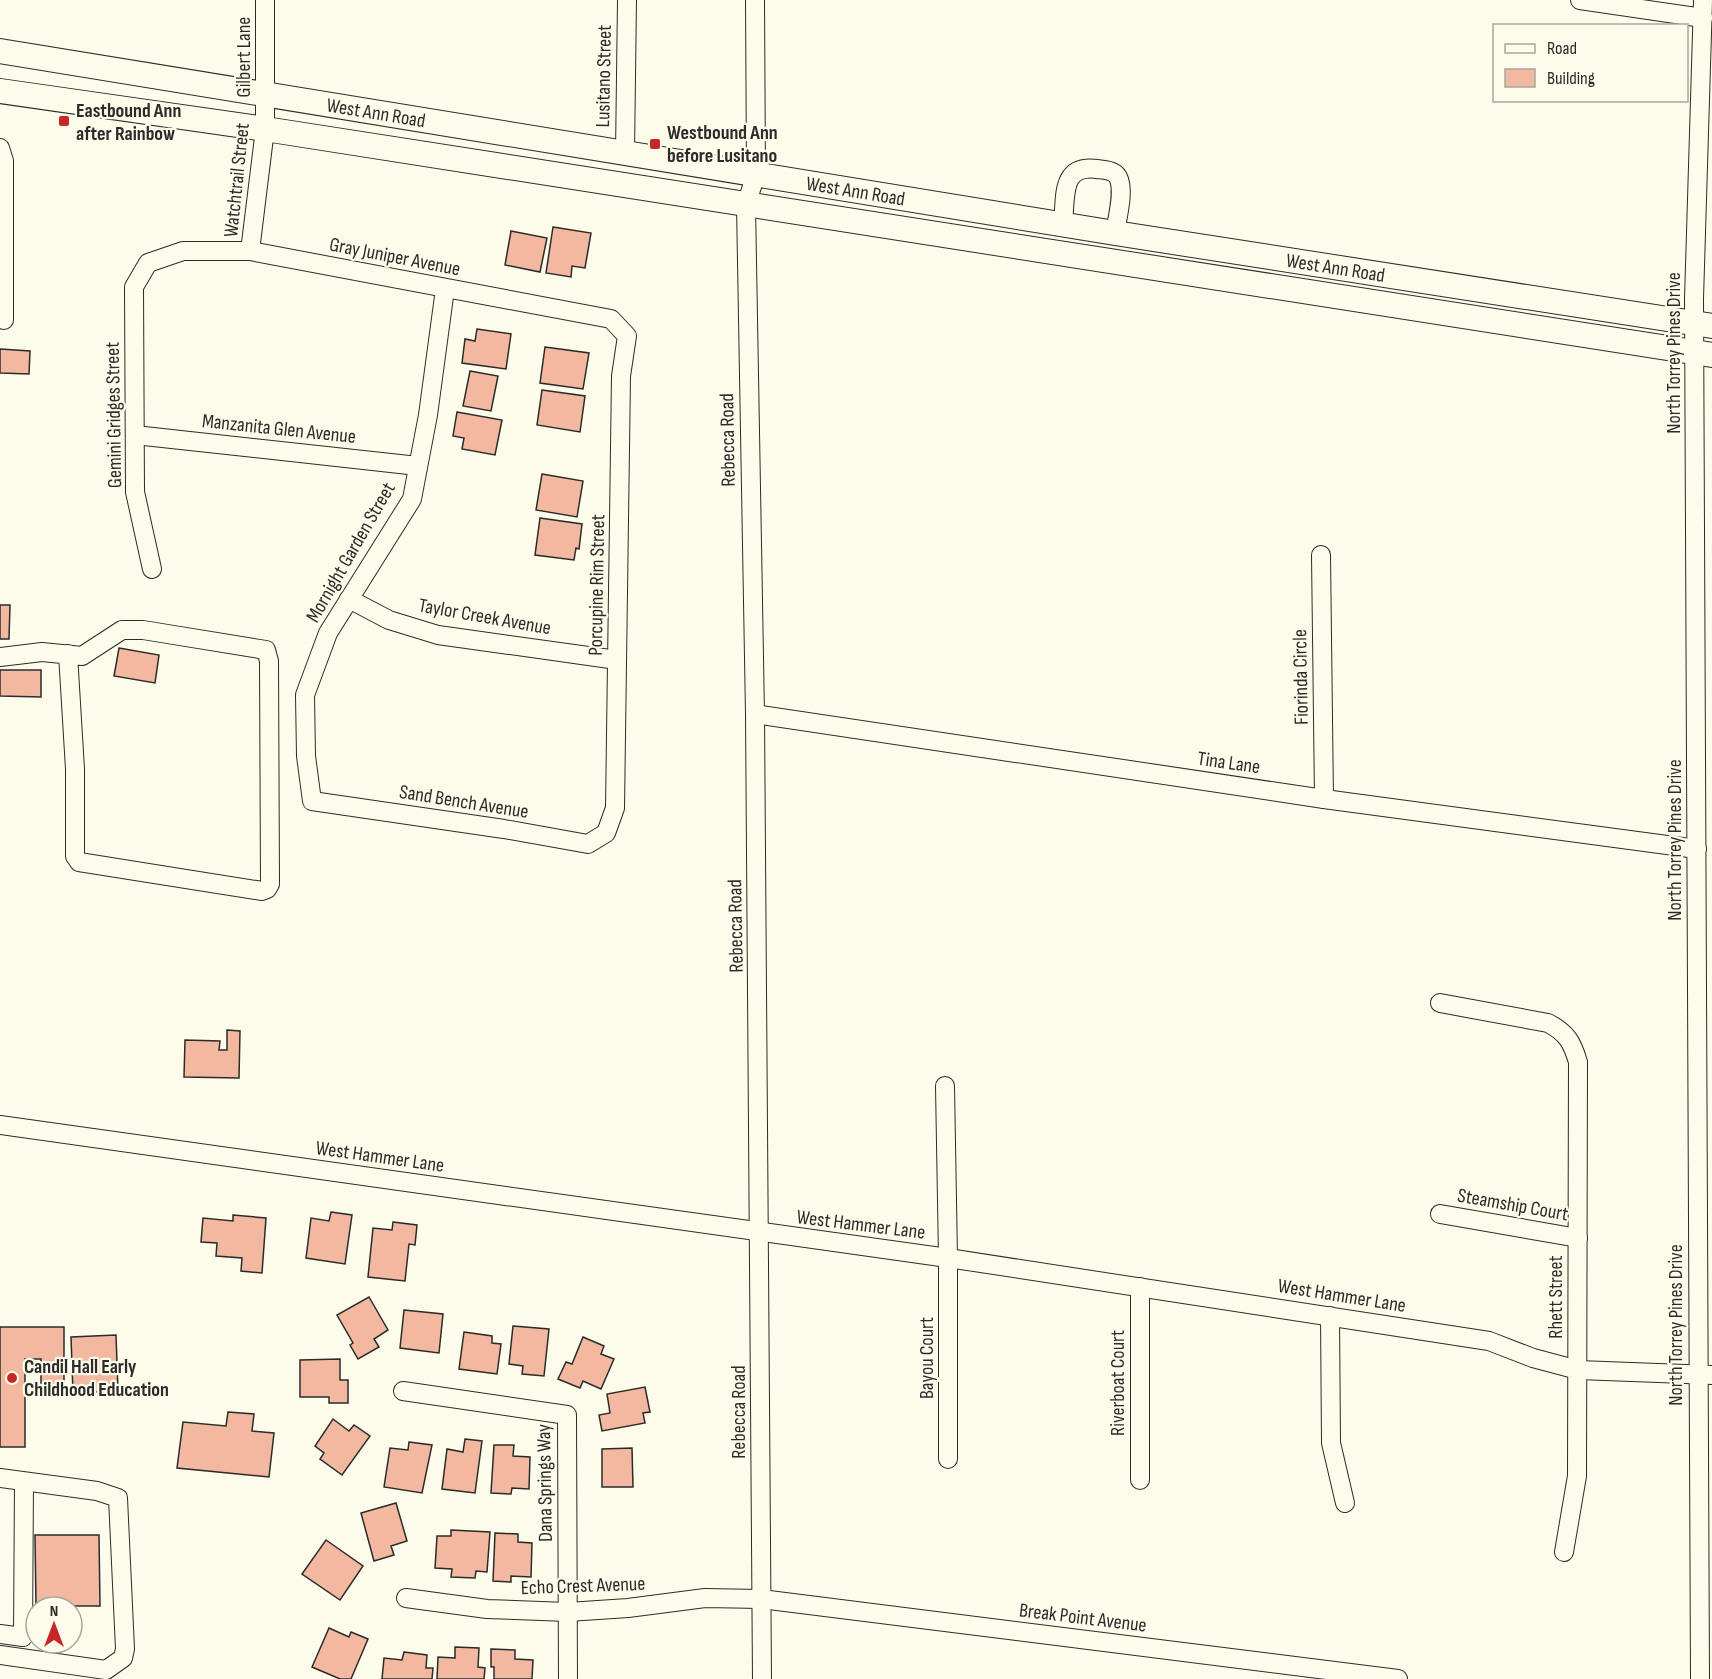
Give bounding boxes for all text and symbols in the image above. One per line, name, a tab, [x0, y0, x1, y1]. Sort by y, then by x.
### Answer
street label: Gilbert Lane	[232, 17, 256, 97]
legend	[1493, 24, 1688, 102]
street label: Lusitano Street	[591, 25, 617, 128]
text: Road	[1547, 38, 1577, 59]
text: Building	[1547, 68, 1595, 89]
street label: West Ann Road	[325, 93, 427, 133]
place label: Eastbound Ann after Rainbow	[76, 99, 181, 146]
marker: Eastbound Ann after Rainbow	[57, 114, 71, 128]
place label: Westbound Ann before Lusitano	[667, 121, 778, 168]
street label: Watchtrail Street	[219, 122, 255, 238]
marker: Westbound Ann before Lusitano	[648, 137, 662, 151]
street label: West Ann Road	[804, 172, 907, 212]
street label: Gray Juniper Avenue	[327, 233, 462, 281]
street label: West Ann Road	[1284, 249, 1387, 288]
street label: North Torrey Pines Drive	[1662, 272, 1686, 434]
street label: Gemini Gridges Street	[101, 342, 127, 488]
street label: Rebecca Road	[715, 393, 741, 487]
street label: Manzanita Glen Avenue	[201, 409, 357, 449]
street label: Mornight Garden Street	[301, 478, 401, 627]
street label: Porcupine Rim Street	[584, 514, 610, 656]
street label: Taylor Creek Avenue	[417, 594, 553, 640]
street label: Fiorinda Circle	[1288, 629, 1314, 725]
street label: Tina Lane	[1196, 747, 1262, 779]
street label: North Torrey Pines Drive	[1663, 759, 1687, 921]
street label: Sand Bench Avenue	[398, 780, 530, 824]
street label: Rebecca Road	[723, 879, 749, 973]
street label: West Hammer Lane	[314, 1136, 446, 1178]
street label: Steamship Court	[1455, 1183, 1570, 1227]
street label: West Hammer Lane	[795, 1205, 927, 1245]
street label: North Torrey Pines Drive	[1664, 1244, 1688, 1406]
street label: Rhett Street	[1544, 1255, 1568, 1339]
street label: West Hammer Lane	[1276, 1274, 1408, 1318]
street label: Bayou Court	[915, 1317, 939, 1399]
street label: Riverboat Court	[1106, 1330, 1130, 1436]
place label: Candil Hall Early Childhood Education	[24, 1355, 169, 1402]
street label: Rebecca Road	[727, 1365, 751, 1459]
marker: Candil Hall Early Childhood Education	[5, 1371, 19, 1385]
street label: Dana Springs Way	[532, 1424, 558, 1542]
street label: Echo Crest Avenue	[520, 1572, 646, 1600]
north arrow	[24, 1595, 84, 1655]
street label: Break Point Avenue	[1018, 1598, 1148, 1638]
text: N	[50, 1602, 58, 1621]

